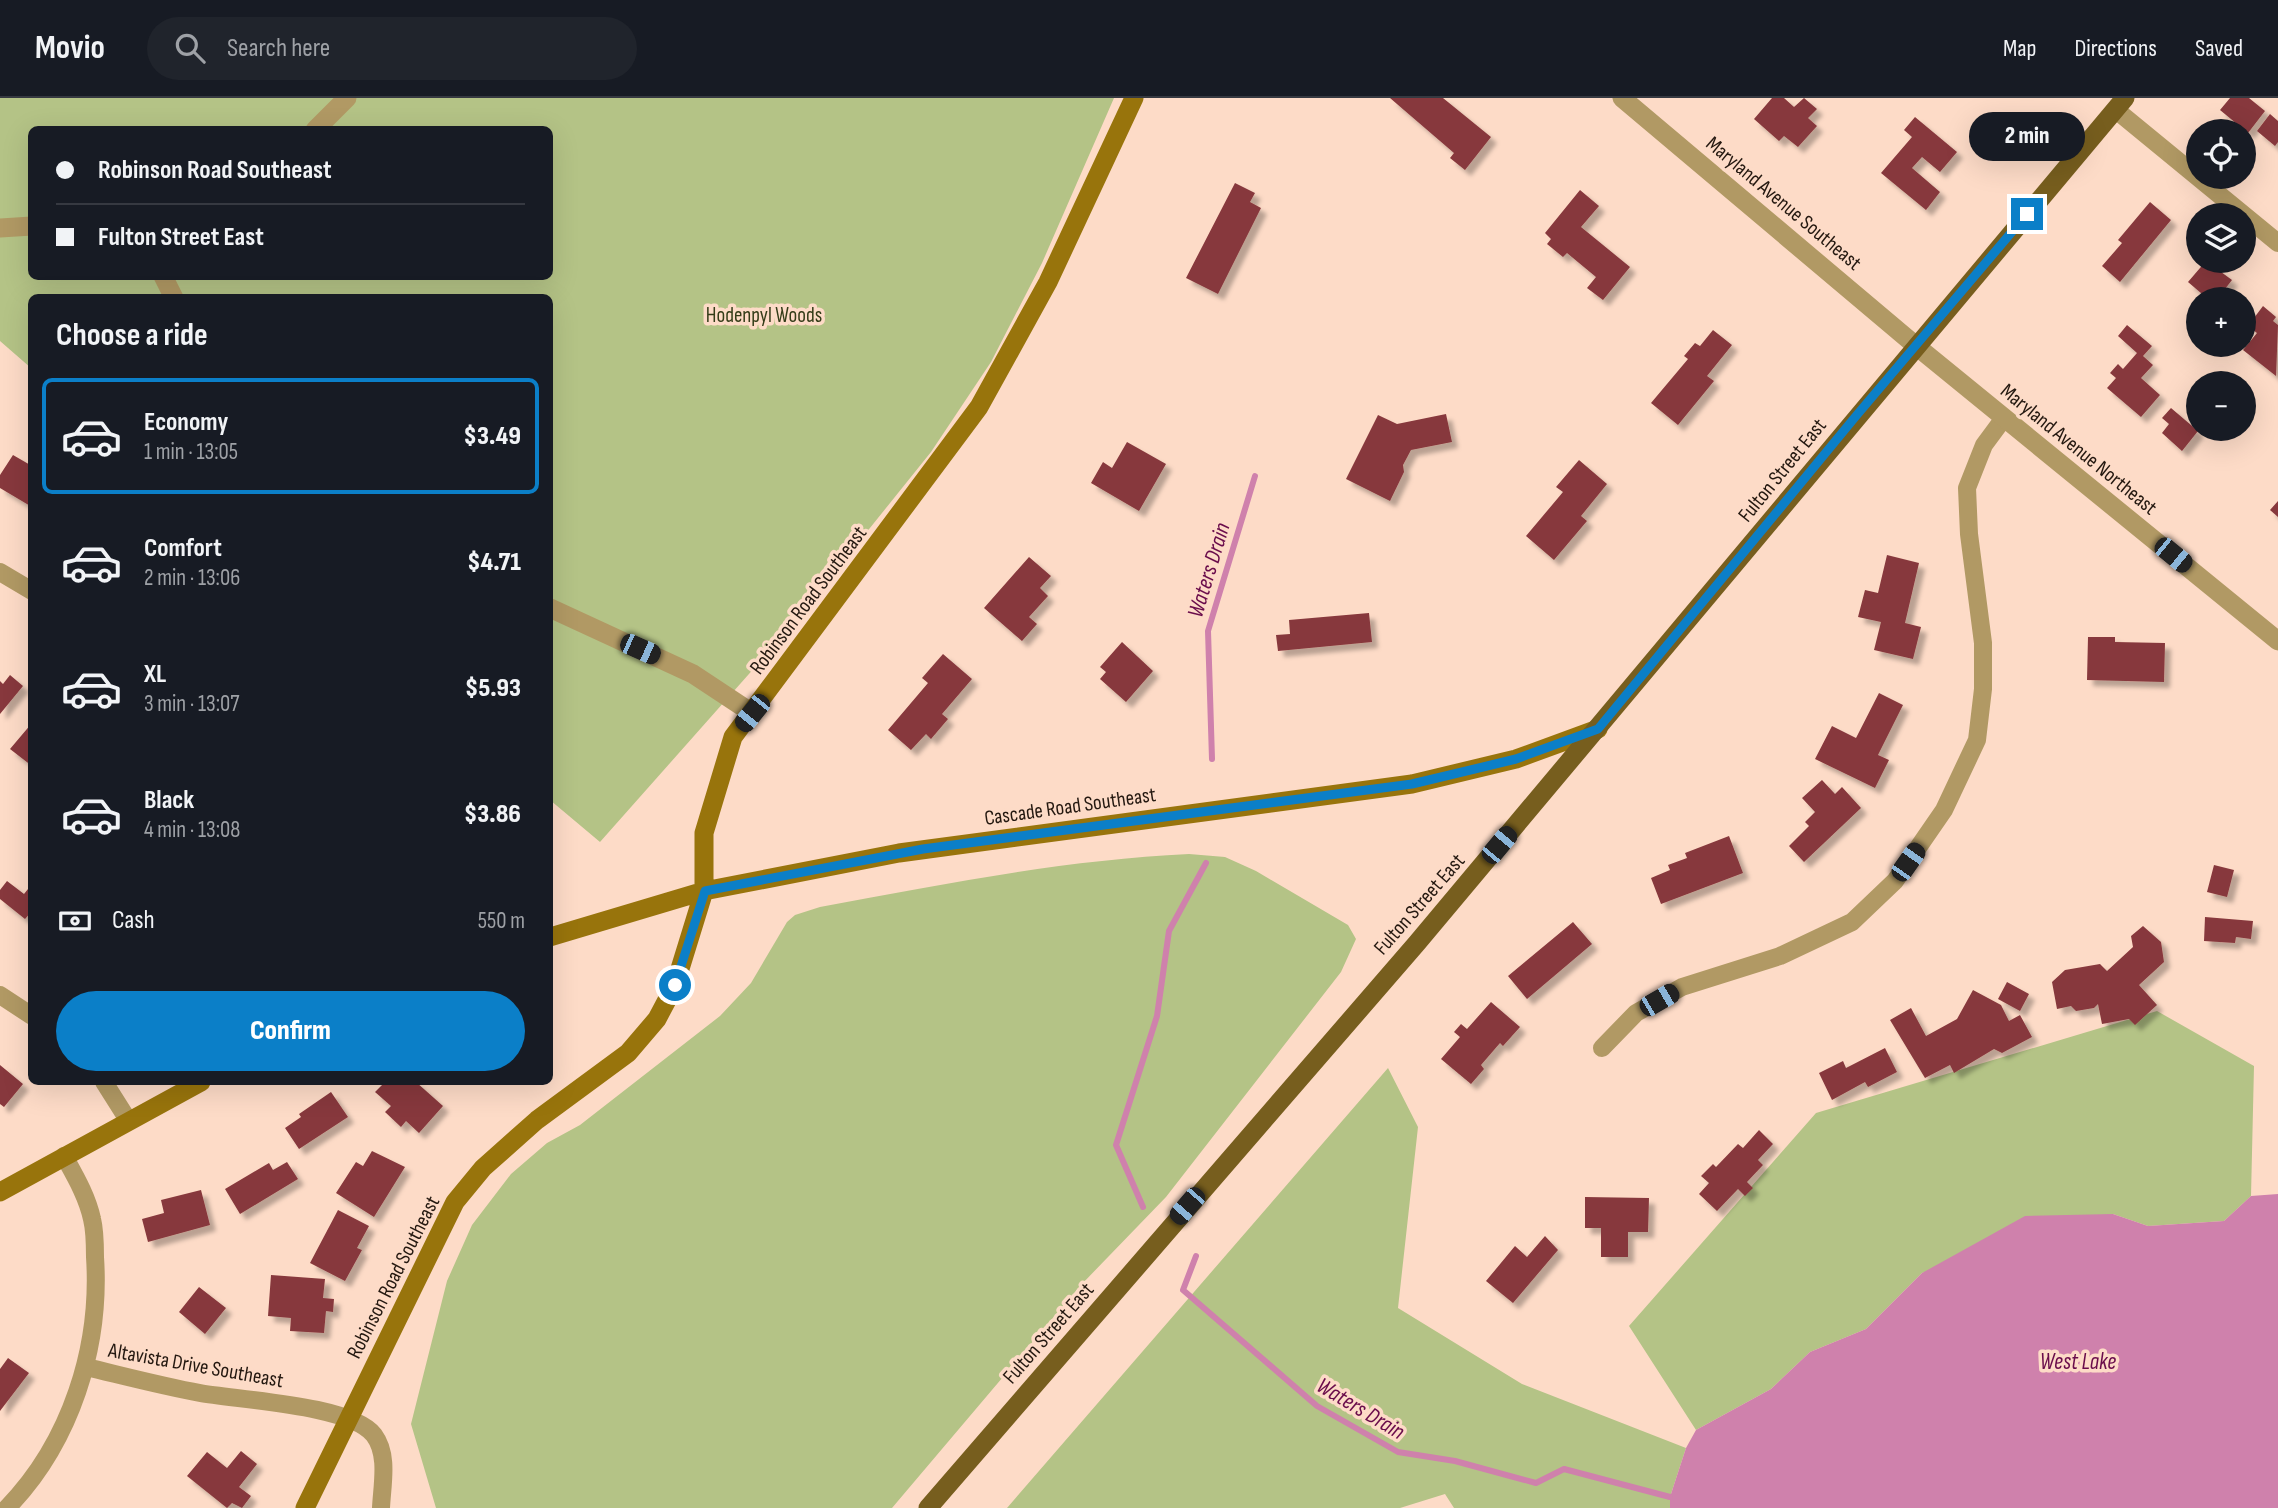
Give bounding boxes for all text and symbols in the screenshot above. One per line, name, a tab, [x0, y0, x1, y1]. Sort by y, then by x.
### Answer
search box	[147, 17, 637, 80]
text: Movio	[35, 28, 105, 68]
icon: search	[171, 29, 209, 67]
text: Search here	[227, 33, 330, 64]
text: Map	[2003, 34, 2036, 63]
text: Directions	[2074, 34, 2157, 63]
text: Saved	[2195, 34, 2243, 63]
callout: 2 min	[1969, 113, 2085, 162]
map controls	[2186, 119, 2256, 441]
button: locate	[2186, 119, 2256, 189]
text: 2 min	[2005, 122, 2049, 150]
street label: Maryland Avenue Southeast	[1701, 131, 1866, 276]
text: Robinson Road Southeast	[98, 155, 332, 186]
route end	[2011, 198, 2043, 230]
button: layers	[2186, 203, 2256, 273]
text: Fulton Street East	[98, 222, 264, 253]
button: +	[2186, 287, 2256, 357]
park label: Hodenpyl Woods	[706, 303, 822, 328]
text: Choose a ride	[56, 316, 208, 355]
button: −	[2186, 371, 2256, 441]
street label: Maryland Avenue Northeast	[1995, 379, 2162, 520]
icon: car	[60, 405, 123, 468]
text: Economy	[144, 407, 228, 438]
street label: Fulton Street East	[1733, 414, 1832, 527]
text: $3.49	[464, 421, 521, 452]
text: 1 min · 13:05	[144, 438, 238, 466]
water label: Waters Drain	[1181, 519, 1237, 621]
street label: Robinson Road Southeast	[745, 521, 872, 679]
icon: car	[60, 531, 123, 594]
text: Comfort	[144, 533, 222, 564]
car	[2151, 534, 2196, 576]
text: $4.71	[467, 547, 521, 578]
text: 2 min · 13:06	[144, 564, 240, 592]
car	[617, 631, 664, 667]
icon: car	[60, 657, 123, 720]
text: XL	[144, 659, 166, 690]
text: $5.93	[465, 673, 521, 704]
text: 3 min · 13:07	[144, 690, 240, 718]
car	[731, 690, 774, 736]
street label: Cascade Road Southeast	[983, 782, 1157, 831]
icon: car	[60, 783, 123, 846]
text: Black	[144, 785, 194, 816]
text: $3.86	[464, 799, 521, 830]
text: 4 min · 13:08	[144, 816, 240, 844]
car	[1478, 822, 1521, 868]
car	[1888, 839, 1929, 885]
street label: Fulton Street East	[1369, 849, 1470, 960]
icon: cash	[56, 902, 94, 940]
text: Cash	[112, 905, 155, 936]
text: 550 m	[478, 907, 525, 935]
route start	[659, 969, 691, 1001]
car	[1636, 980, 1683, 1020]
button: Confirm	[56, 991, 525, 1071]
car	[1166, 1183, 1209, 1229]
street label: Robinson Road Southeast	[342, 1192, 445, 1363]
street label: Fulton Street East	[998, 1278, 1099, 1389]
street label: Altavista Drive Southeast	[106, 1338, 285, 1393]
water label: West Lake	[2040, 1348, 2116, 1376]
water label: Waters Drain	[1311, 1372, 1410, 1446]

